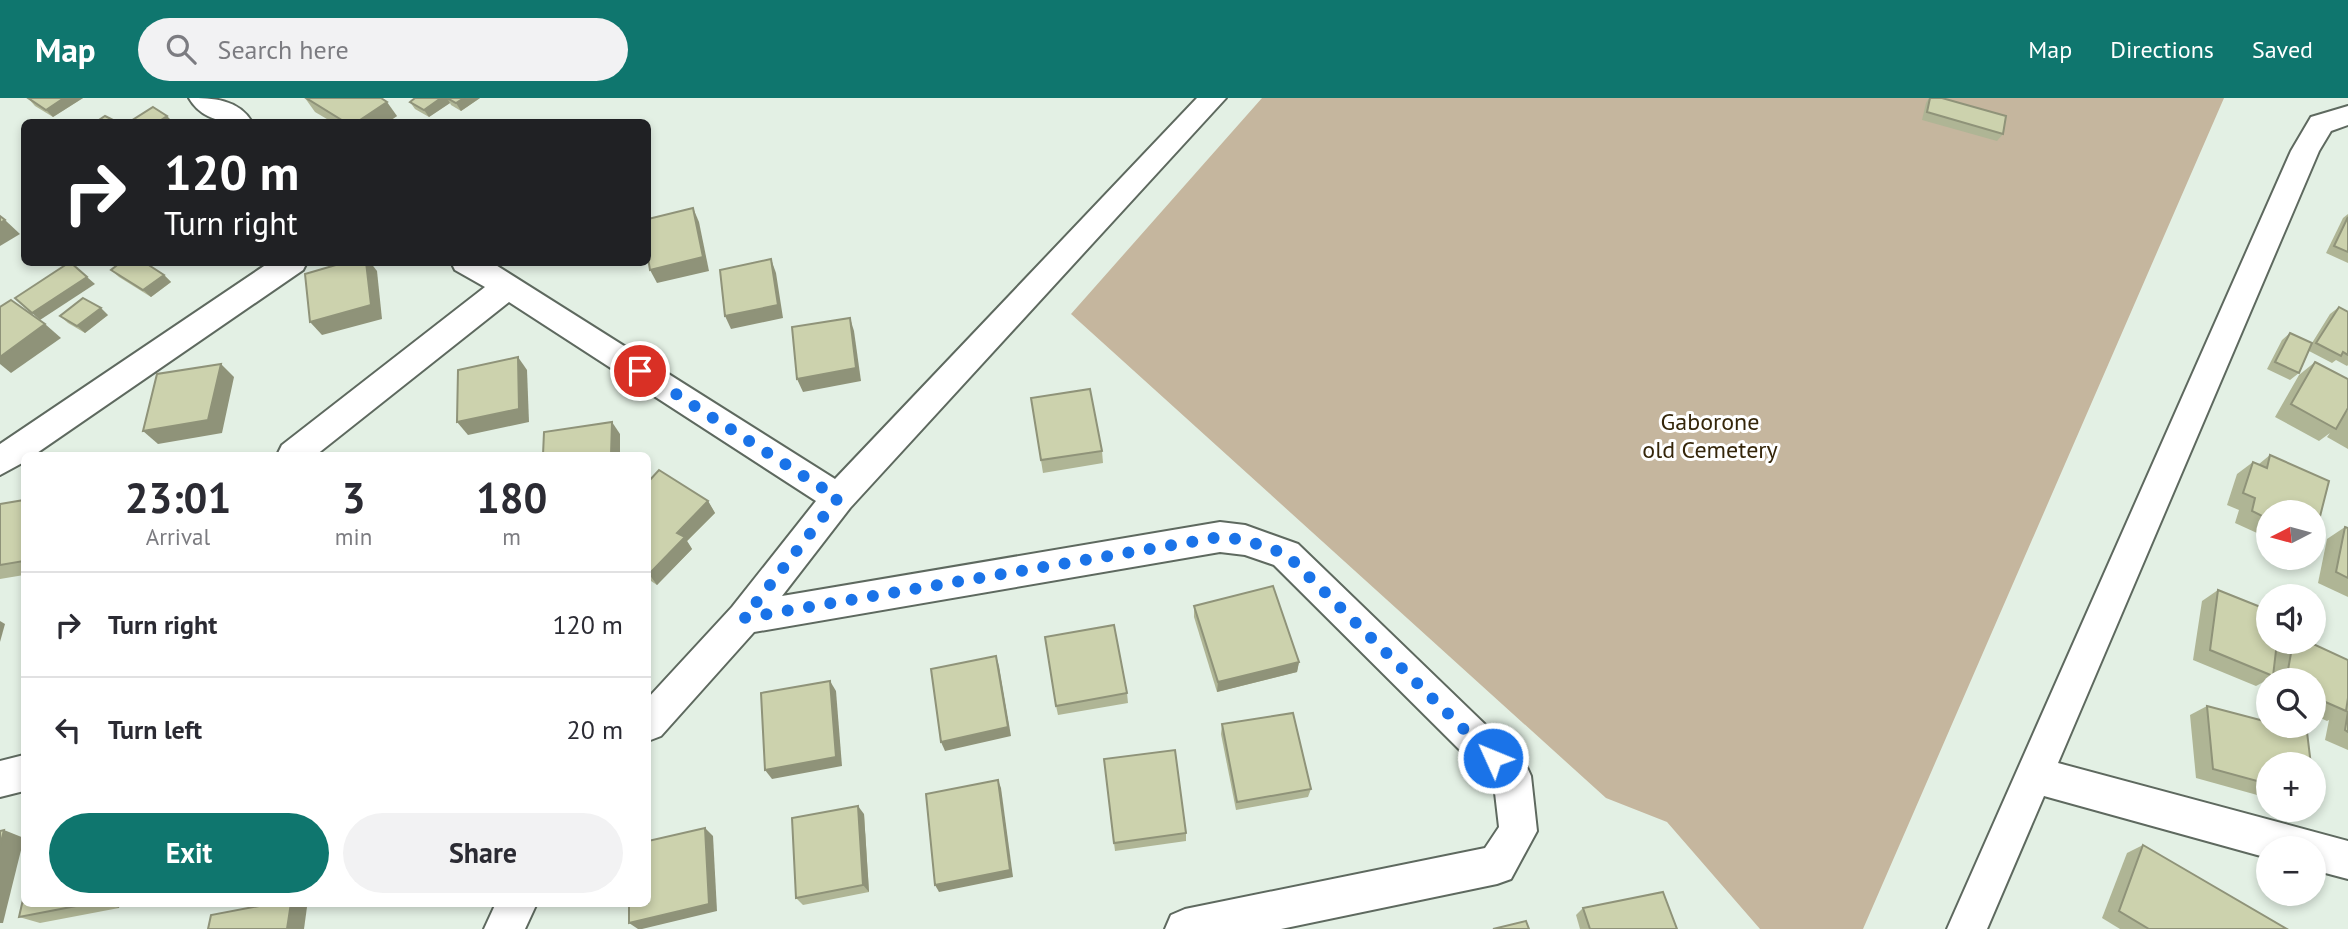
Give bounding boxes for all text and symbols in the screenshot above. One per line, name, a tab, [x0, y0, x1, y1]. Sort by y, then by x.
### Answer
search box	[138, 18, 628, 81]
text: Map	[35, 28, 96, 71]
icon: search	[162, 30, 200, 68]
text: Search here	[218, 33, 349, 66]
text: Map	[2028, 34, 2072, 65]
text: Directions	[2110, 34, 2214, 65]
text: Saved	[2252, 34, 2313, 65]
text: 120 m	[164, 140, 299, 204]
icon: right	[49, 147, 140, 238]
text: Turn right	[164, 202, 298, 244]
pin	[610, 341, 670, 401]
icon: arrive	[621, 352, 659, 390]
park label: Gaborone old Cemetery	[1642, 406, 1778, 465]
text: 23:01	[125, 470, 231, 525]
text: 3	[342, 470, 365, 525]
text: 180	[476, 470, 547, 525]
north arrow	[2256, 500, 2326, 570]
map controls	[2256, 500, 2326, 906]
text: Arrival	[146, 522, 210, 551]
text: min	[335, 522, 372, 551]
text: m	[502, 522, 521, 551]
button: sound	[2256, 584, 2326, 654]
icon: right	[49, 606, 87, 644]
text: Turn right	[108, 608, 217, 641]
text: 120 m	[552, 608, 623, 641]
button: search	[2256, 668, 2326, 738]
icon: left	[49, 711, 87, 749]
text: Turn left	[108, 713, 202, 746]
text: 20 m	[567, 713, 623, 746]
position arrow	[1456, 721, 1530, 795]
button: +	[2256, 752, 2326, 822]
button: Exit	[49, 813, 329, 893]
button: Share	[343, 813, 623, 893]
button: −	[2256, 836, 2326, 906]

